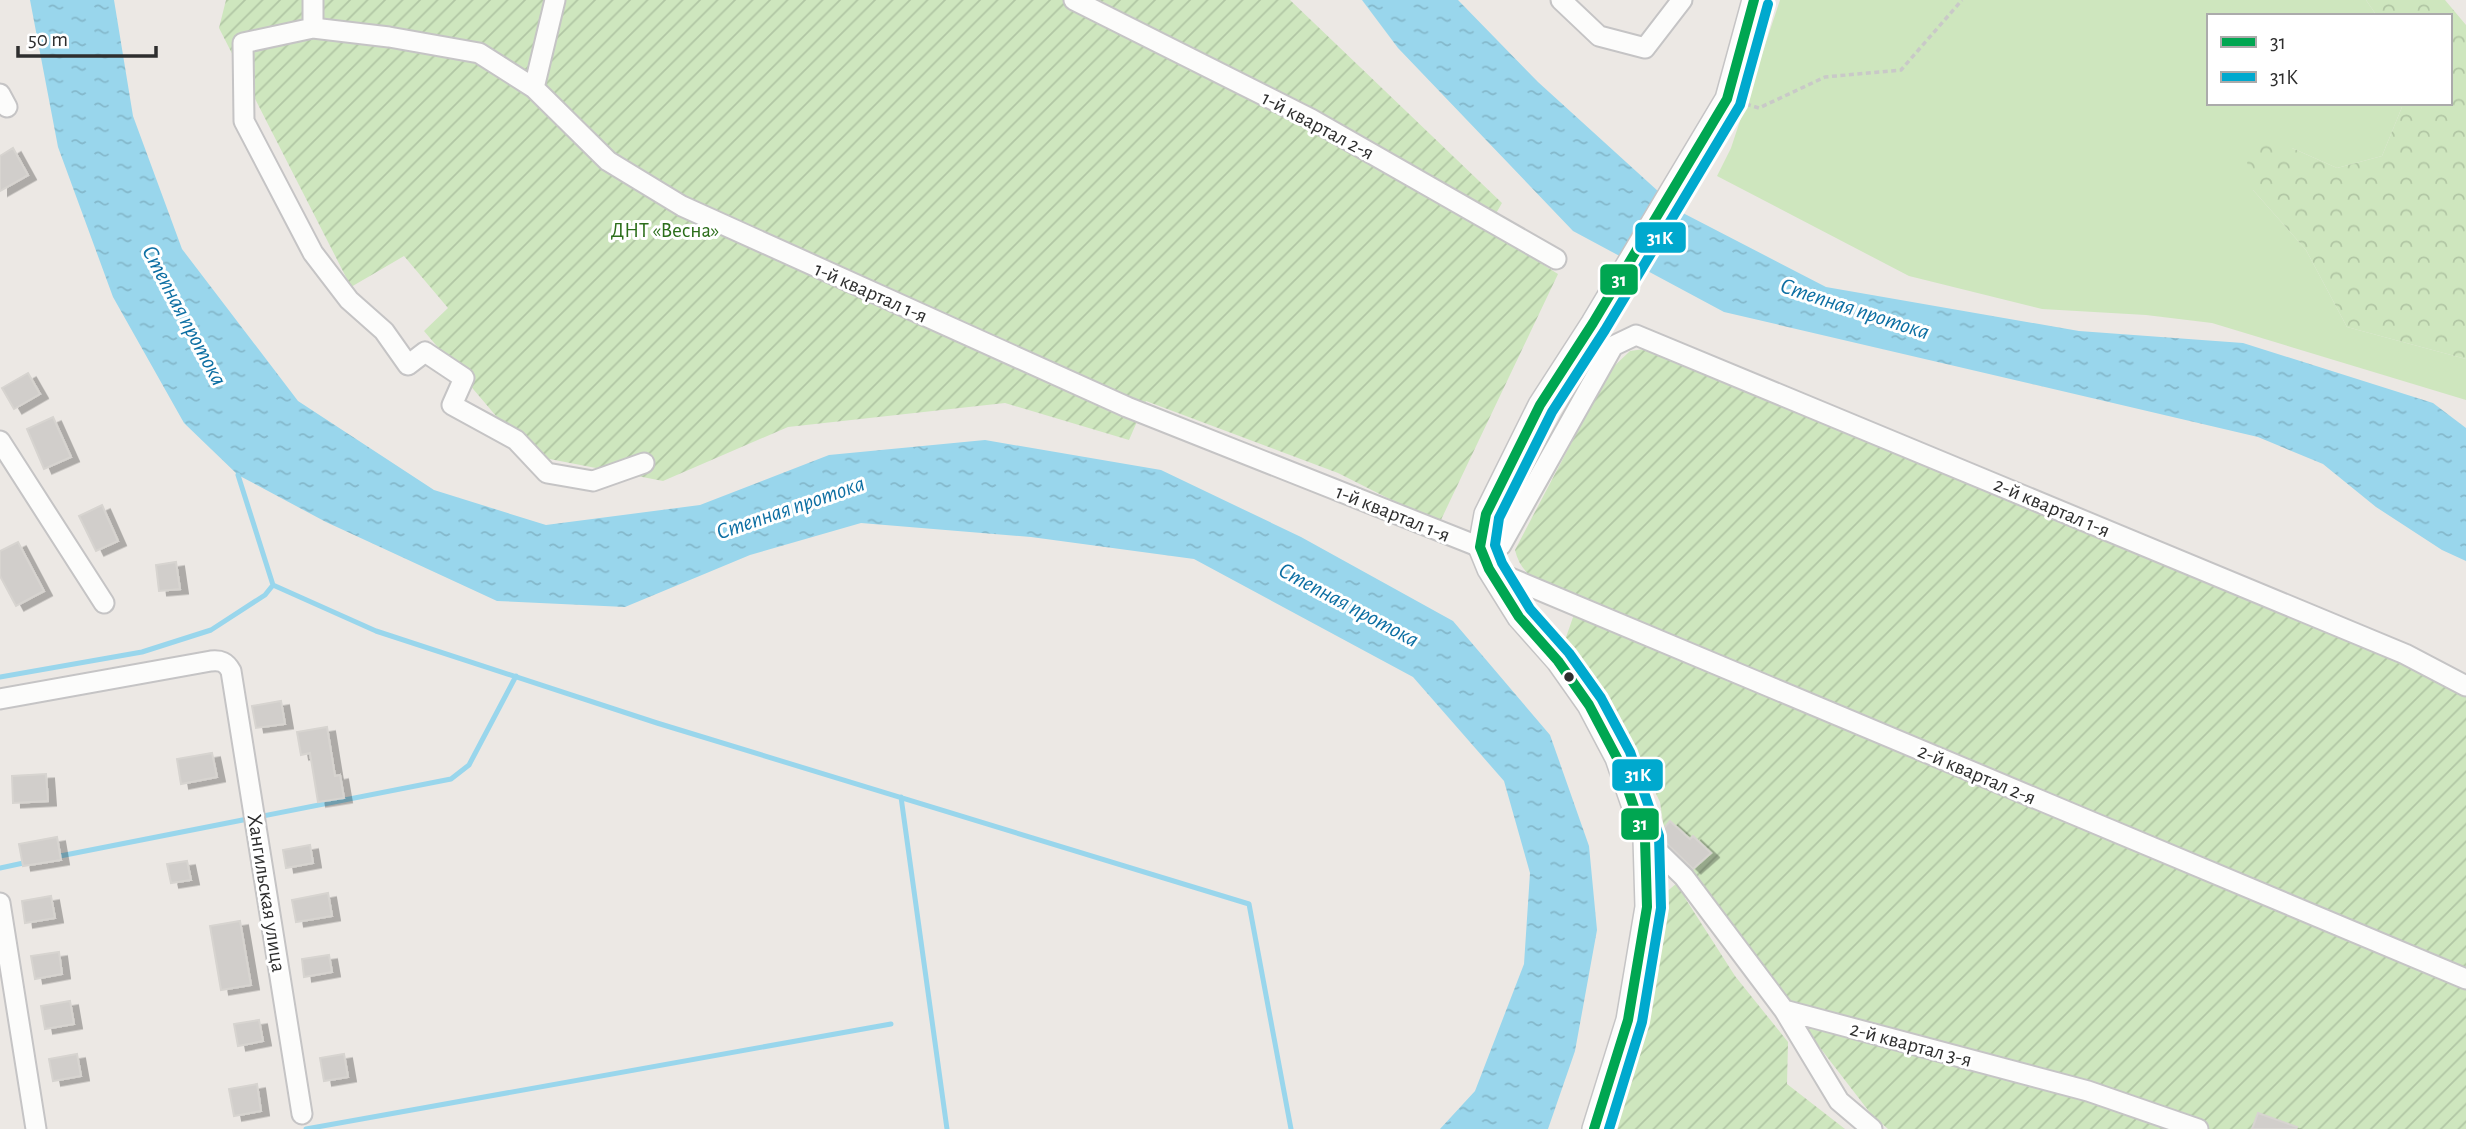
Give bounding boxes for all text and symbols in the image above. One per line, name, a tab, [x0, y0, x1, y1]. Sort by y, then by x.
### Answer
scale bar	[18, 14, 156, 58]
legend	[2207, 14, 2452, 105]
text: 50 m	[28, 29, 68, 50]
text: 31	[2270, 32, 2286, 53]
text: 31К	[2270, 67, 2298, 88]
street label: 1-й квартал 2-я	[1258, 87, 1377, 164]
park label: ДНТ «Весна»	[611, 220, 719, 241]
line badge: 31К	[1634, 221, 1687, 254]
text: 31К	[1647, 229, 1674, 248]
water label: Степная протока	[137, 242, 230, 390]
street label: 1-й квартал 1-я	[811, 258, 931, 327]
line badge: 31	[1599, 263, 1639, 296]
text: 31	[1611, 271, 1627, 290]
water label: Степная протока	[1777, 274, 1932, 344]
water label: Степная протока	[713, 472, 868, 545]
street label: 2-й квартал 1-я	[1991, 474, 2113, 541]
street label: 1-й квартал 1-я	[1333, 481, 1453, 546]
water label: Степная протока	[1274, 559, 1422, 652]
unlabelled marker	[1562, 670, 1576, 684]
street label: 2-й квартал 2-я	[1915, 740, 2039, 809]
line badge: 31К	[1611, 758, 1664, 792]
text: 31К	[1625, 766, 1652, 785]
line badge: 31	[1620, 807, 1660, 841]
street label: Хангильская улица	[244, 813, 289, 974]
text: 31	[1632, 815, 1648, 834]
street label: 2-й квартал 3-я	[1848, 1018, 1974, 1071]

